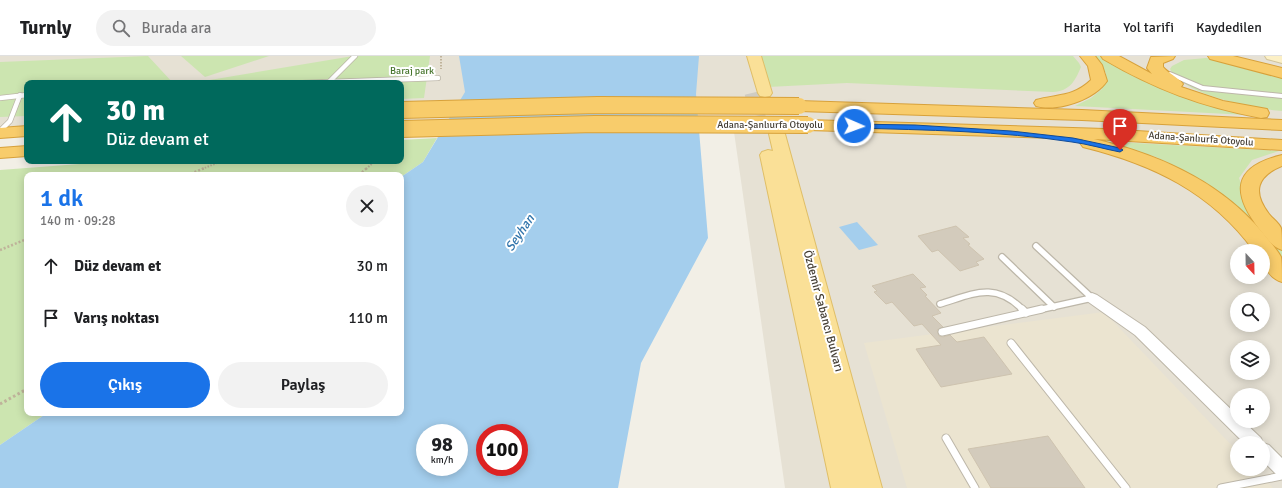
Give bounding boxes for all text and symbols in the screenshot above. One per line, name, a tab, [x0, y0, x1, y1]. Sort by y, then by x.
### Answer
search box	[96, 10, 376, 46]
text: Turnly	[20, 16, 72, 40]
icon: search	[110, 17, 132, 39]
text: Burada ara	[142, 19, 211, 37]
text: Harita	[1064, 19, 1101, 36]
text: Yol tarifi	[1123, 19, 1174, 36]
text: Kaydedilen	[1196, 19, 1262, 36]
park label: Baraj park	[390, 65, 434, 77]
text: 30 m	[106, 94, 165, 128]
icon: ahead	[40, 96, 92, 148]
position arrow	[833, 105, 875, 147]
pin	[1103, 109, 1137, 150]
icon: arrive	[1109, 115, 1131, 137]
street label: Adana-Şanlıurfa Otoyolu	[717, 119, 823, 131]
text: Düz devam et	[106, 128, 209, 150]
street label: Adana-Şanlıurfa Otoyolu	[1148, 129, 1254, 149]
text: 1 dk	[40, 183, 83, 213]
button: close	[346, 185, 388, 227]
water label: Seyhan	[502, 211, 538, 254]
text: 140 m · 09:28	[40, 213, 116, 229]
north arrow	[1230, 244, 1270, 284]
map controls	[1230, 244, 1270, 476]
street label: Özdemir Sabancı Bulvarı	[800, 249, 846, 373]
icon: ahead	[40, 255, 62, 277]
text: Düz devam et	[74, 257, 161, 275]
text: 30 m	[357, 257, 388, 275]
button: search	[1230, 292, 1270, 332]
icon: arrive	[40, 307, 62, 329]
text: Varış noktası	[74, 309, 159, 327]
text: 110 m	[348, 309, 388, 327]
button: layers	[1230, 340, 1270, 380]
button: Çıkış	[40, 362, 210, 408]
button: Paylaş	[218, 362, 388, 408]
button: +	[1230, 388, 1270, 428]
speed limit sign: 100	[476, 424, 528, 476]
text: 98	[431, 432, 453, 457]
button: −	[1230, 436, 1270, 476]
text: km/h	[431, 454, 453, 466]

